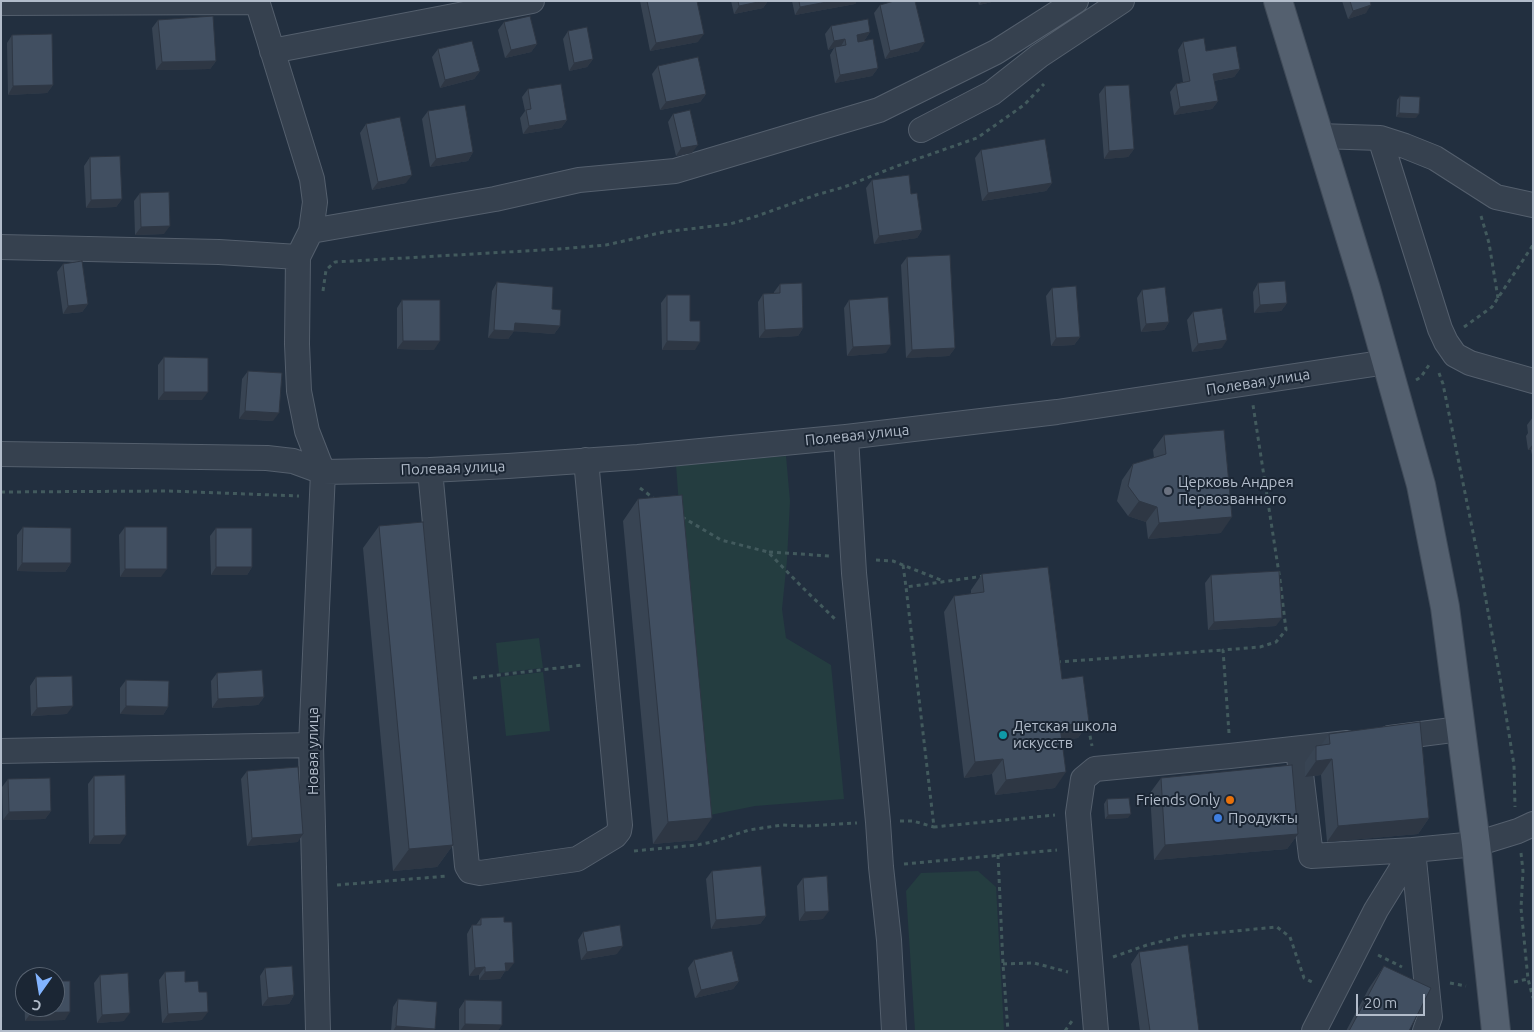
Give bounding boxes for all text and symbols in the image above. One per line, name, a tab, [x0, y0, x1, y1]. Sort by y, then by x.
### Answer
street label: Полевая улица	[1205, 365, 1311, 399]
street label: Полевая улица	[804, 421, 910, 449]
street label: Полевая улица	[400, 457, 506, 479]
place label: Церковь Андрея Первозванного	[1178, 473, 1294, 508]
marker: Церковь Андрея Первозванного	[1162, 485, 1174, 497]
street label: Новая улица	[304, 707, 322, 795]
place label: Детская школа искусств	[1013, 717, 1117, 752]
marker: Детская школа искусств	[997, 729, 1009, 741]
place label: Friends Only	[1136, 791, 1220, 809]
marker: Friends Only	[1224, 794, 1236, 806]
place label: Продукты	[1228, 809, 1298, 827]
marker: Продукты	[1212, 812, 1224, 824]
north arrow	[15, 967, 65, 1017]
scale bar	[1359, 984, 1428, 1016]
text: 20 m	[1364, 994, 1397, 1011]
text: С	[31, 997, 43, 1014]

